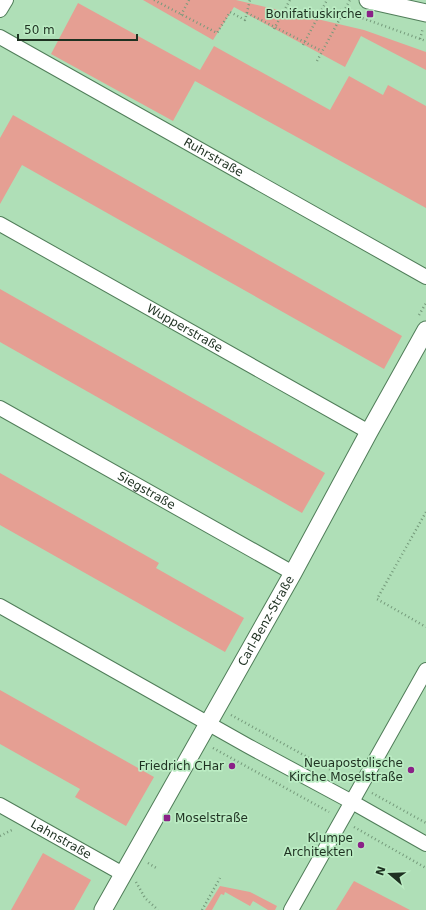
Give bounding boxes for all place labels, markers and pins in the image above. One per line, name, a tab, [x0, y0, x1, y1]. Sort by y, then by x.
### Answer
place label: Bonifatiuskirche	[265, 7, 362, 21]
marker: Bonifatiuskirche	[365, 9, 375, 19]
place label: Neuapostolische Kirche Moselstraße	[289, 756, 403, 784]
place label: Friedrich CHar	[139, 759, 224, 773]
marker: Friedrich CHar	[227, 761, 237, 771]
marker: Neuapostolische Kirche Moselstraße	[406, 765, 416, 775]
place label: Moselstraße	[175, 811, 248, 825]
marker: Moselstraße	[162, 813, 172, 823]
place label: Klumpe Architekten	[284, 831, 353, 859]
marker: Klumpe Architekten	[356, 840, 366, 850]

